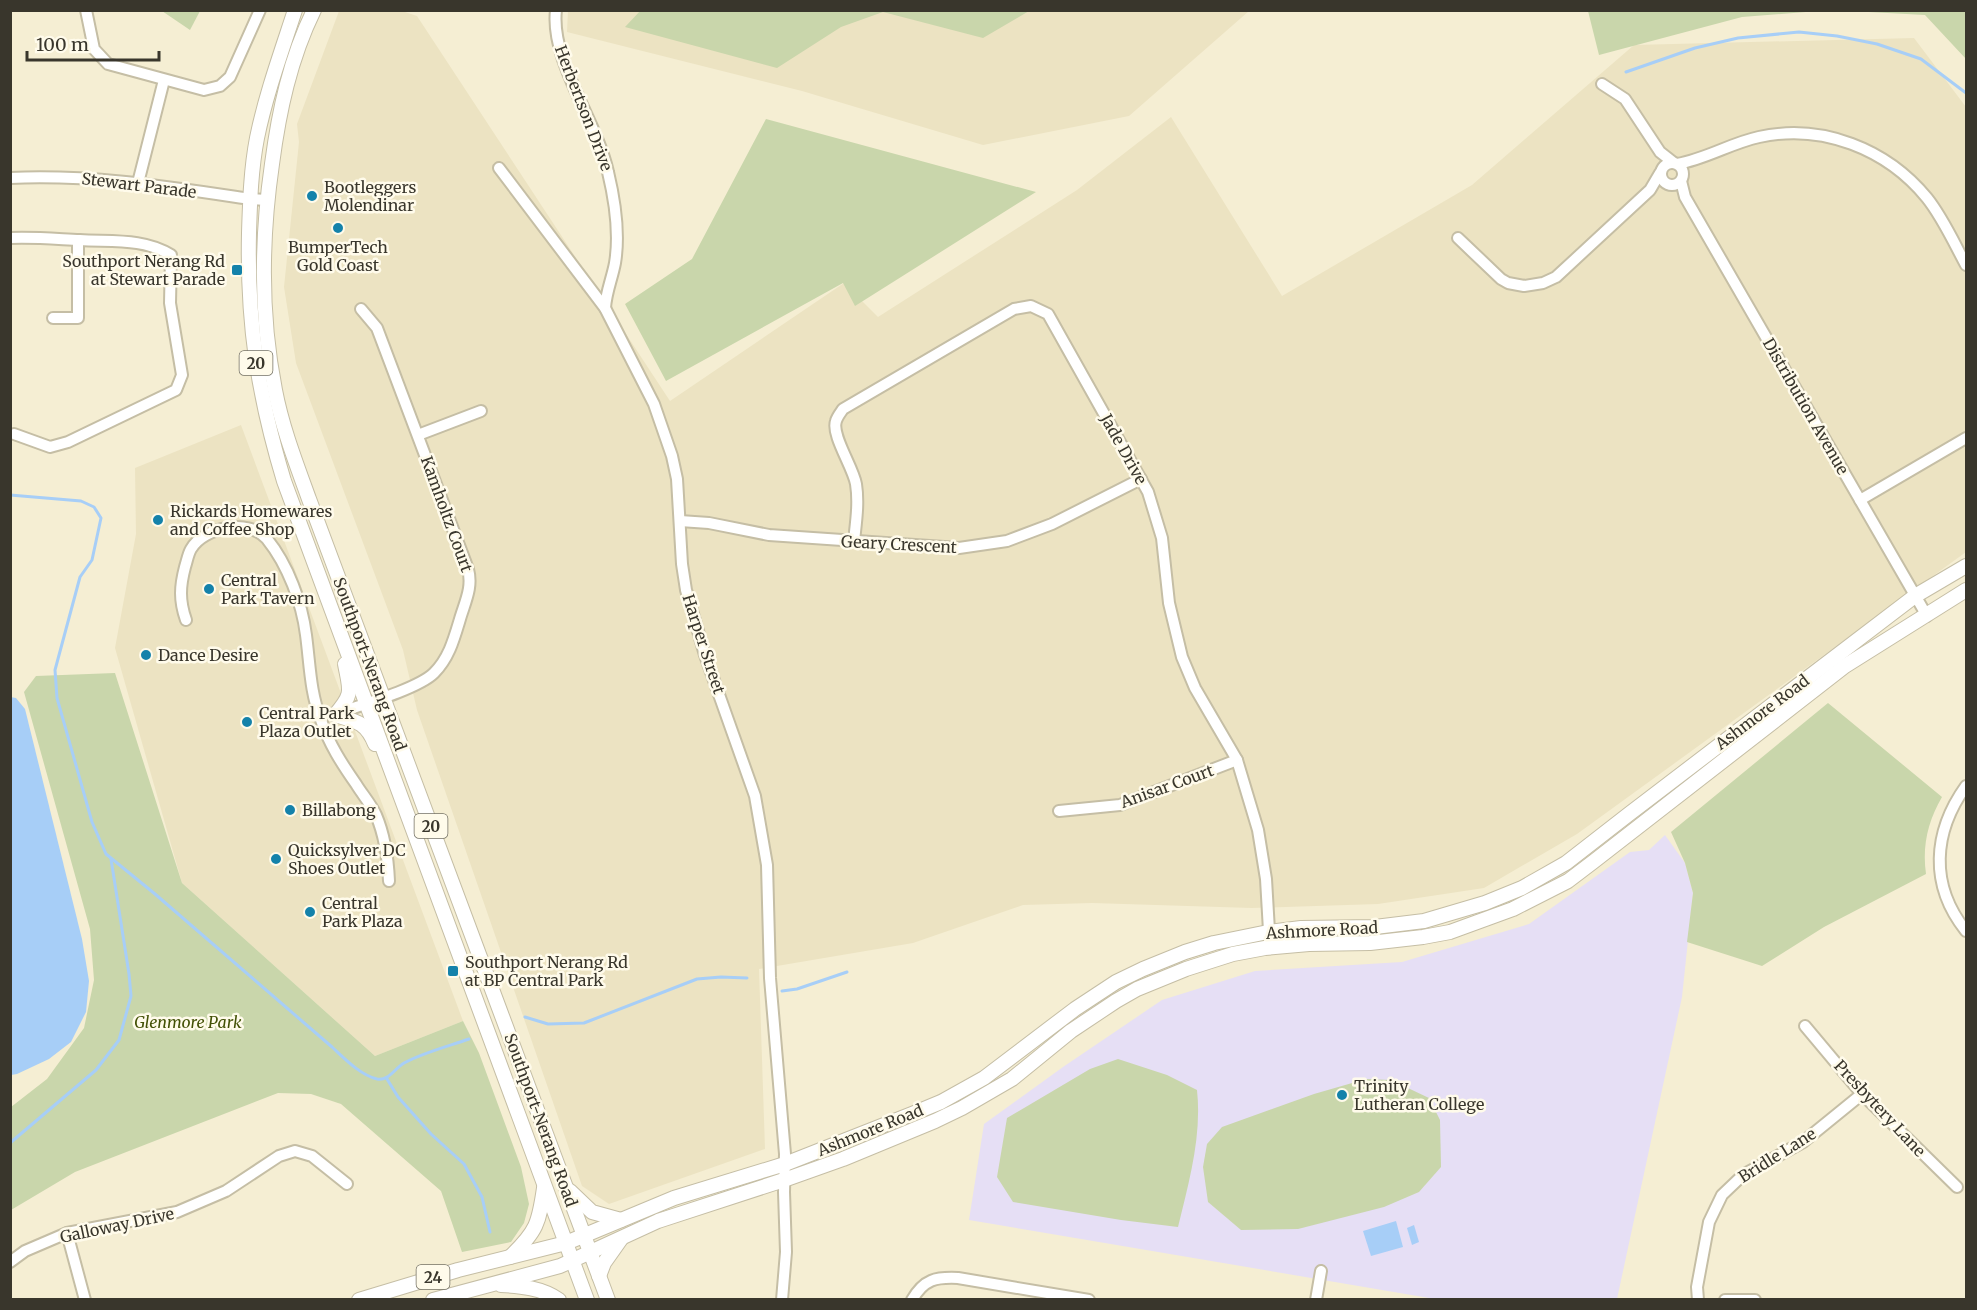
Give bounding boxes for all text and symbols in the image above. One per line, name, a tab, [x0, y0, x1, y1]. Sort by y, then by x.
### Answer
scale bar	[27, 24, 159, 62]
text: 100 m	[36, 33, 89, 56]
street label: Herbertson Drive	[551, 42, 617, 174]
street label: Stewart Parade	[80, 168, 198, 202]
place label: Bootleggers Molendinar	[324, 177, 416, 215]
marker: Bootleggers Molendinar	[305, 189, 319, 203]
marker: BumperTech Gold Coast	[331, 221, 345, 235]
place label: BumperTech Gold Coast	[288, 237, 388, 275]
place label: Southport Nerang Rd at Stewart Parade	[62, 251, 225, 289]
marker: Southport Nerang Rd at Stewart Parade	[230, 263, 244, 277]
street label: Distribution Avenue	[1759, 334, 1853, 478]
road number: 20	[240, 351, 272, 375]
street label: Jade Drive	[1096, 409, 1152, 488]
street label: Kamholtz Court	[417, 453, 478, 575]
place label: Rickards Homewares and Coffee Shop	[170, 501, 333, 539]
marker: Rickards Homewares and Coffee Shop	[151, 513, 165, 527]
street label: Geary Crescent	[841, 531, 958, 557]
place label: Central Park Tavern	[221, 570, 315, 608]
street label: Southport-Nerang Road	[329, 575, 411, 754]
marker: Central Park Tavern	[202, 582, 216, 596]
street label: Harper Street	[678, 591, 730, 697]
place label: Dance Desire	[158, 645, 258, 665]
marker: Dance Desire	[139, 648, 153, 662]
street label: Ashmore Road	[1710, 670, 1813, 754]
place label: Central Park Plaza Outlet	[259, 703, 355, 741]
marker: Central Park Plaza Outlet	[240, 715, 254, 729]
street label: Anisar Court	[1117, 760, 1217, 812]
place label: Billabong	[302, 800, 376, 820]
marker: Billabong	[283, 803, 297, 817]
road number: 20	[414, 814, 448, 838]
place label: Quicksylver DC Shoes Outlet	[288, 840, 406, 878]
marker: Quicksylver DC Shoes Outlet	[269, 852, 283, 866]
place label: Central Park Plaza	[322, 893, 403, 931]
marker: Central Park Plaza	[303, 905, 317, 919]
street label: Ashmore Road	[1264, 917, 1379, 943]
place label: Southport Nerang Rd at BP Central Park	[465, 952, 628, 990]
marker: Southport Nerang Rd at BP Central Park	[446, 964, 460, 978]
park label: Glenmore Park	[134, 1012, 242, 1032]
street label: Southport-Nerang Road	[500, 1031, 582, 1210]
street label: Presbytery Lane	[1830, 1055, 1930, 1161]
place label: Trinity Lutheran College	[1354, 1076, 1484, 1114]
marker: Trinity Lutheran College	[1335, 1088, 1349, 1102]
street label: Ashmore Road	[813, 1100, 926, 1161]
street label: Bridle Lane	[1734, 1123, 1820, 1187]
street label: Galloway Drive	[58, 1203, 176, 1247]
road number: 24	[416, 1265, 450, 1289]

